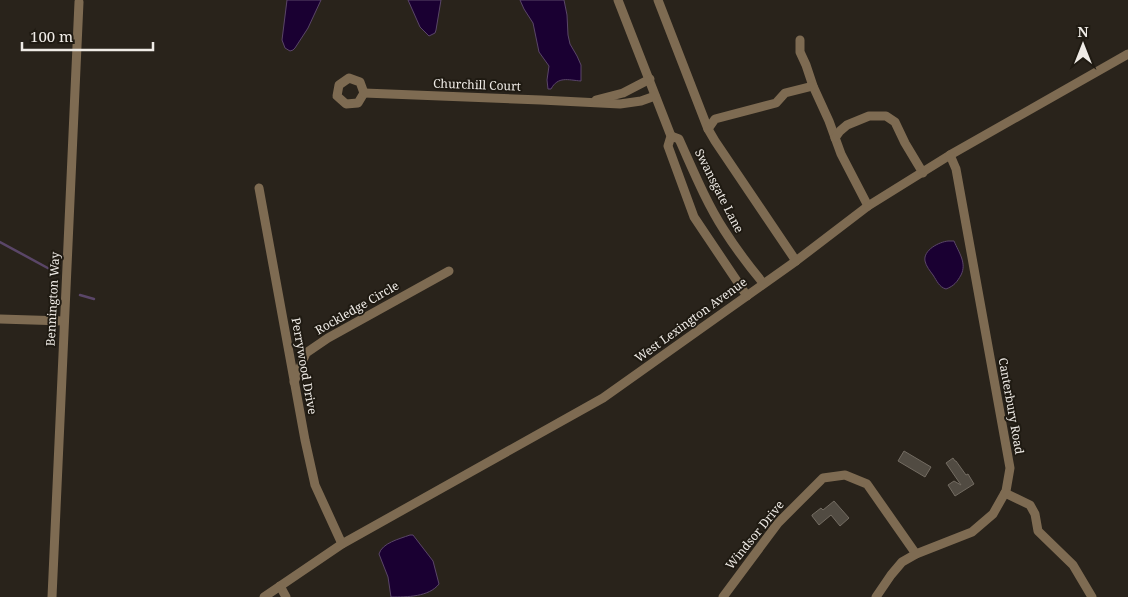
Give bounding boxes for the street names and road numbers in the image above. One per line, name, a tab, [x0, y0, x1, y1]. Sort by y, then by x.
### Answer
street label: Churchill Court	[433, 74, 521, 95]
street label: Swansgate Lane	[691, 146, 748, 236]
street label: Bennington Way	[42, 251, 63, 347]
street label: West Lexington Avenue	[631, 273, 750, 366]
street label: Rockledge Circle	[312, 277, 402, 338]
street label: Perrywood Drive	[288, 316, 321, 416]
street label: Canterbury Road	[995, 356, 1028, 456]
street label: Windsor Drive	[722, 497, 788, 573]

